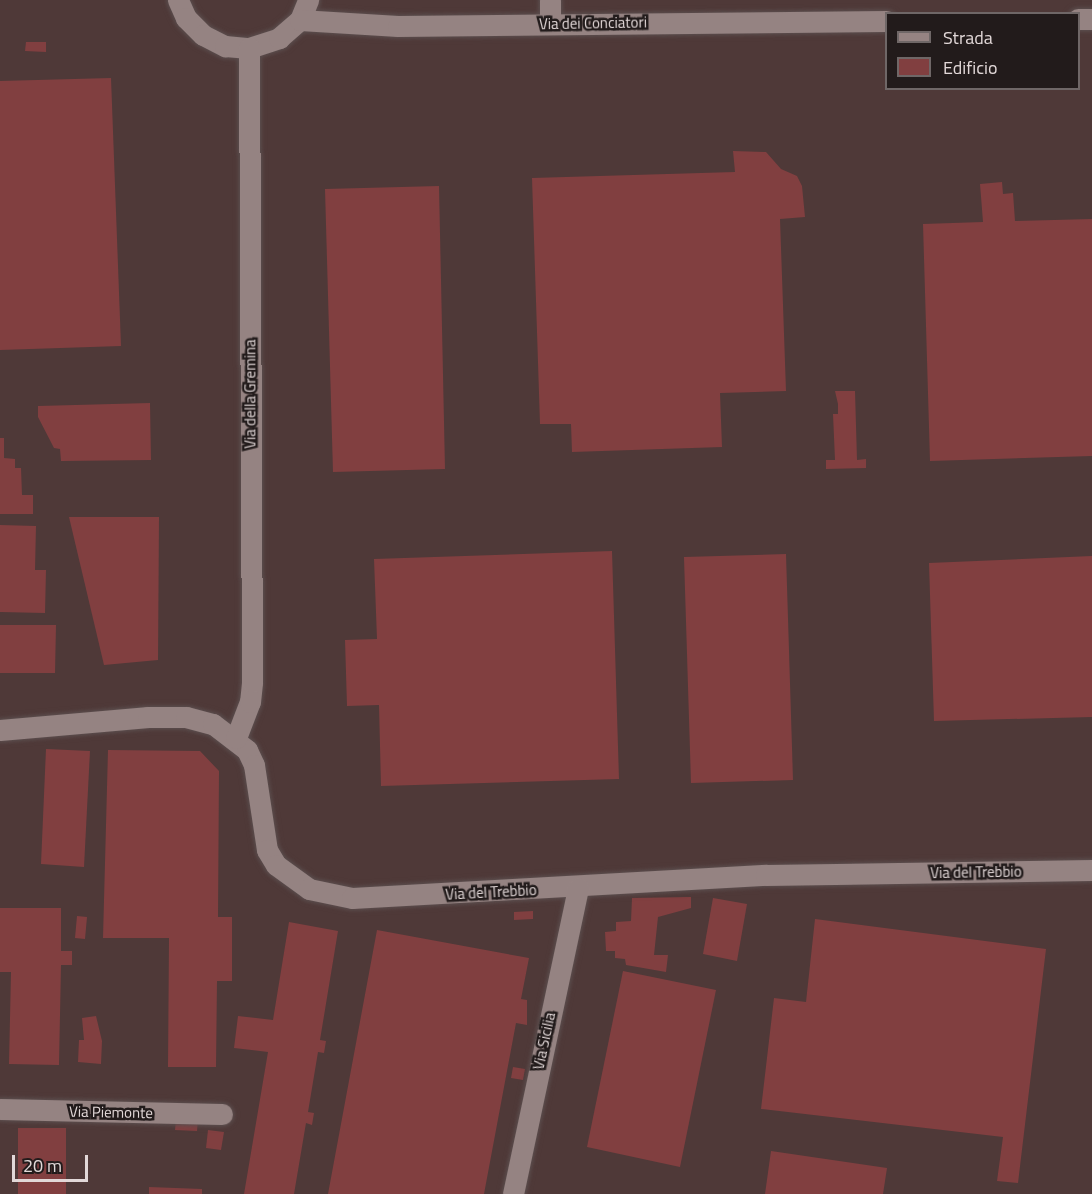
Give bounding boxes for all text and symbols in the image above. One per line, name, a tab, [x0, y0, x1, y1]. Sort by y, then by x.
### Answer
legend	[885, 12, 1080, 90]
street label: Via dei Conciatori	[539, 13, 647, 33]
text: Strada	[943, 24, 993, 51]
text: Edificio	[943, 54, 997, 81]
street label: Via della Gremina	[241, 339, 259, 449]
street label: Via del Trebbio	[930, 862, 1022, 882]
street label: Via del Trebbio	[445, 881, 537, 903]
street label: Via Sicilia	[529, 1011, 559, 1071]
street label: Via Piemonte	[69, 1102, 153, 1122]
scale bar	[15, 1143, 92, 1181]
text: 20 m	[23, 1152, 62, 1179]

